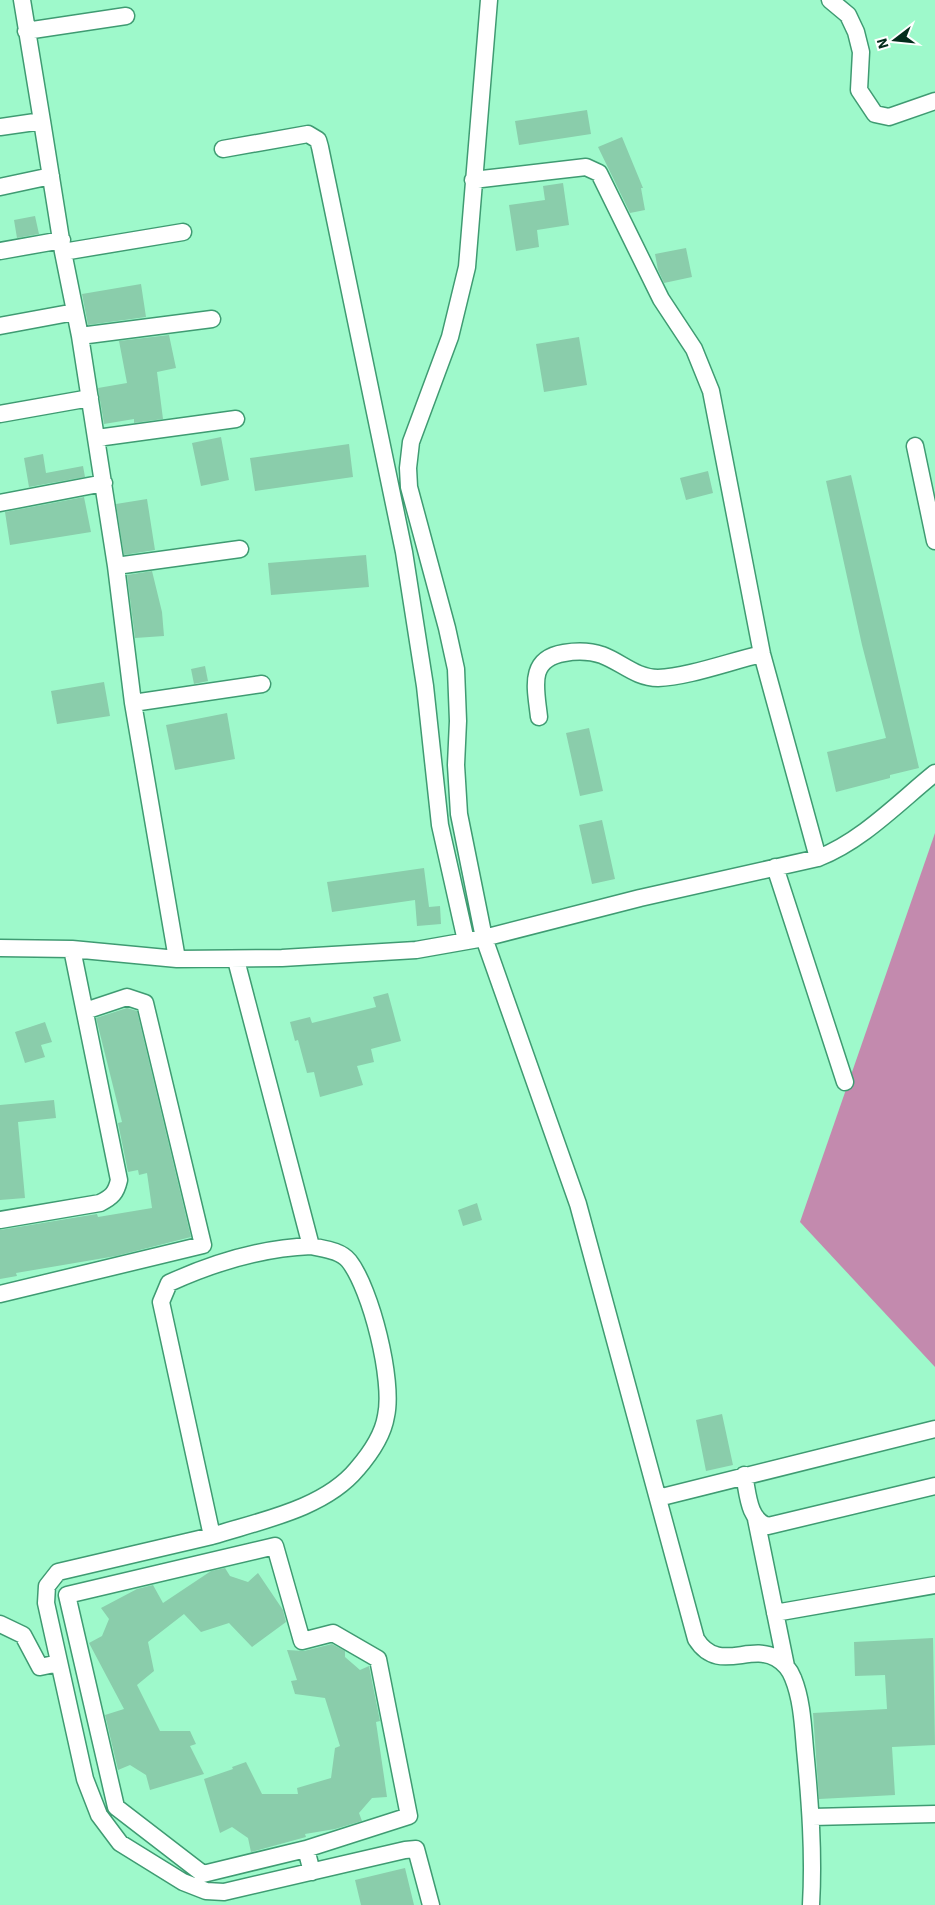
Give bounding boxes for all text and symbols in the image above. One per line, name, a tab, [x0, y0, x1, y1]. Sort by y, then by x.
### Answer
north arrow	[870, 15, 920, 65]
text: N	[872, 36, 893, 51]

